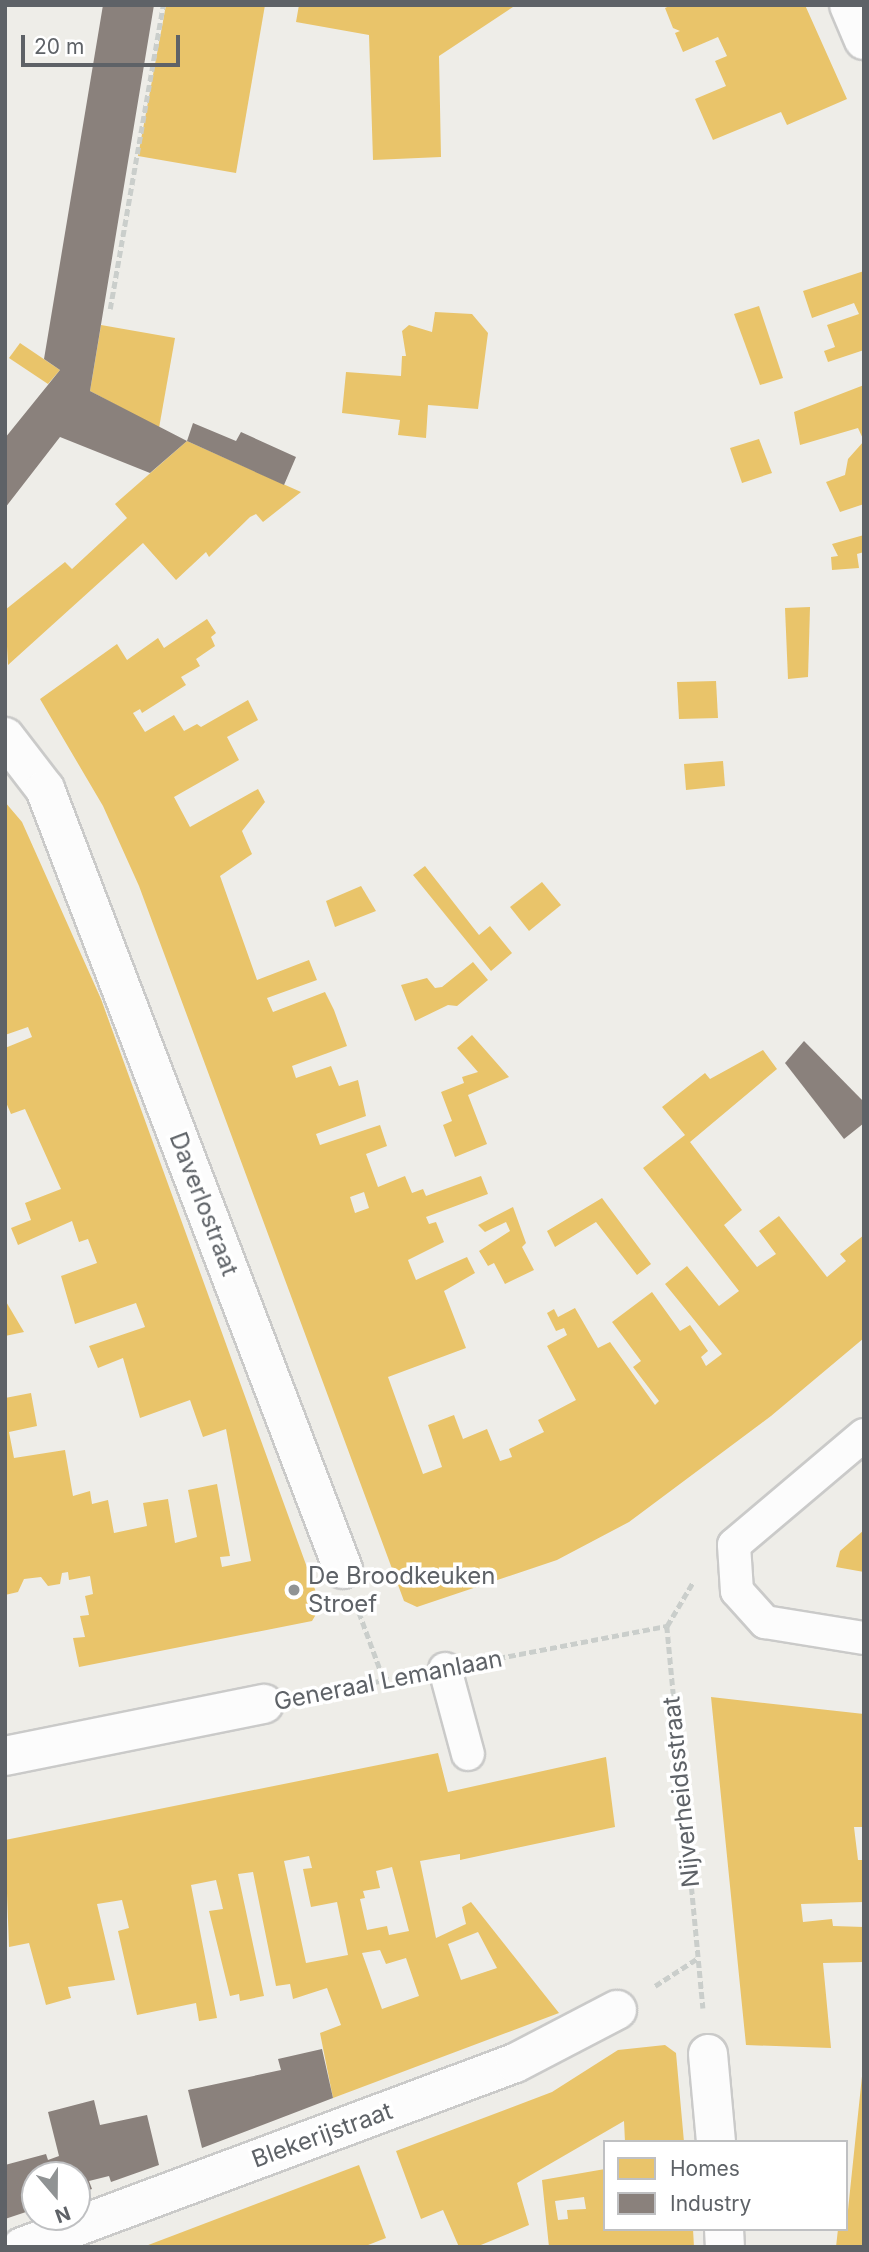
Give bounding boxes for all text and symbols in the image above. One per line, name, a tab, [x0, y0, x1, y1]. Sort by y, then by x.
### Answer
scale bar	[24, 21, 184, 65]
text: 20 m	[34, 34, 84, 59]
street label: Daverlostraat	[163, 1128, 245, 1280]
place label: De Broodkeuken Stroef	[308, 1562, 495, 1618]
marker: De Broodkeuken Stroef	[286, 1582, 302, 1598]
street label: Generaal Lemanlaan	[271, 1644, 505, 1716]
street label: Nijverheidsstraat	[657, 1695, 705, 1889]
street label: Blekerijstraat	[248, 2096, 396, 2174]
legend	[603, 2140, 848, 2231]
text: Homes	[670, 2156, 740, 2181]
north arrow	[21, 2161, 91, 2231]
text: Industry	[670, 2191, 751, 2216]
text: N	[52, 2201, 73, 2228]

